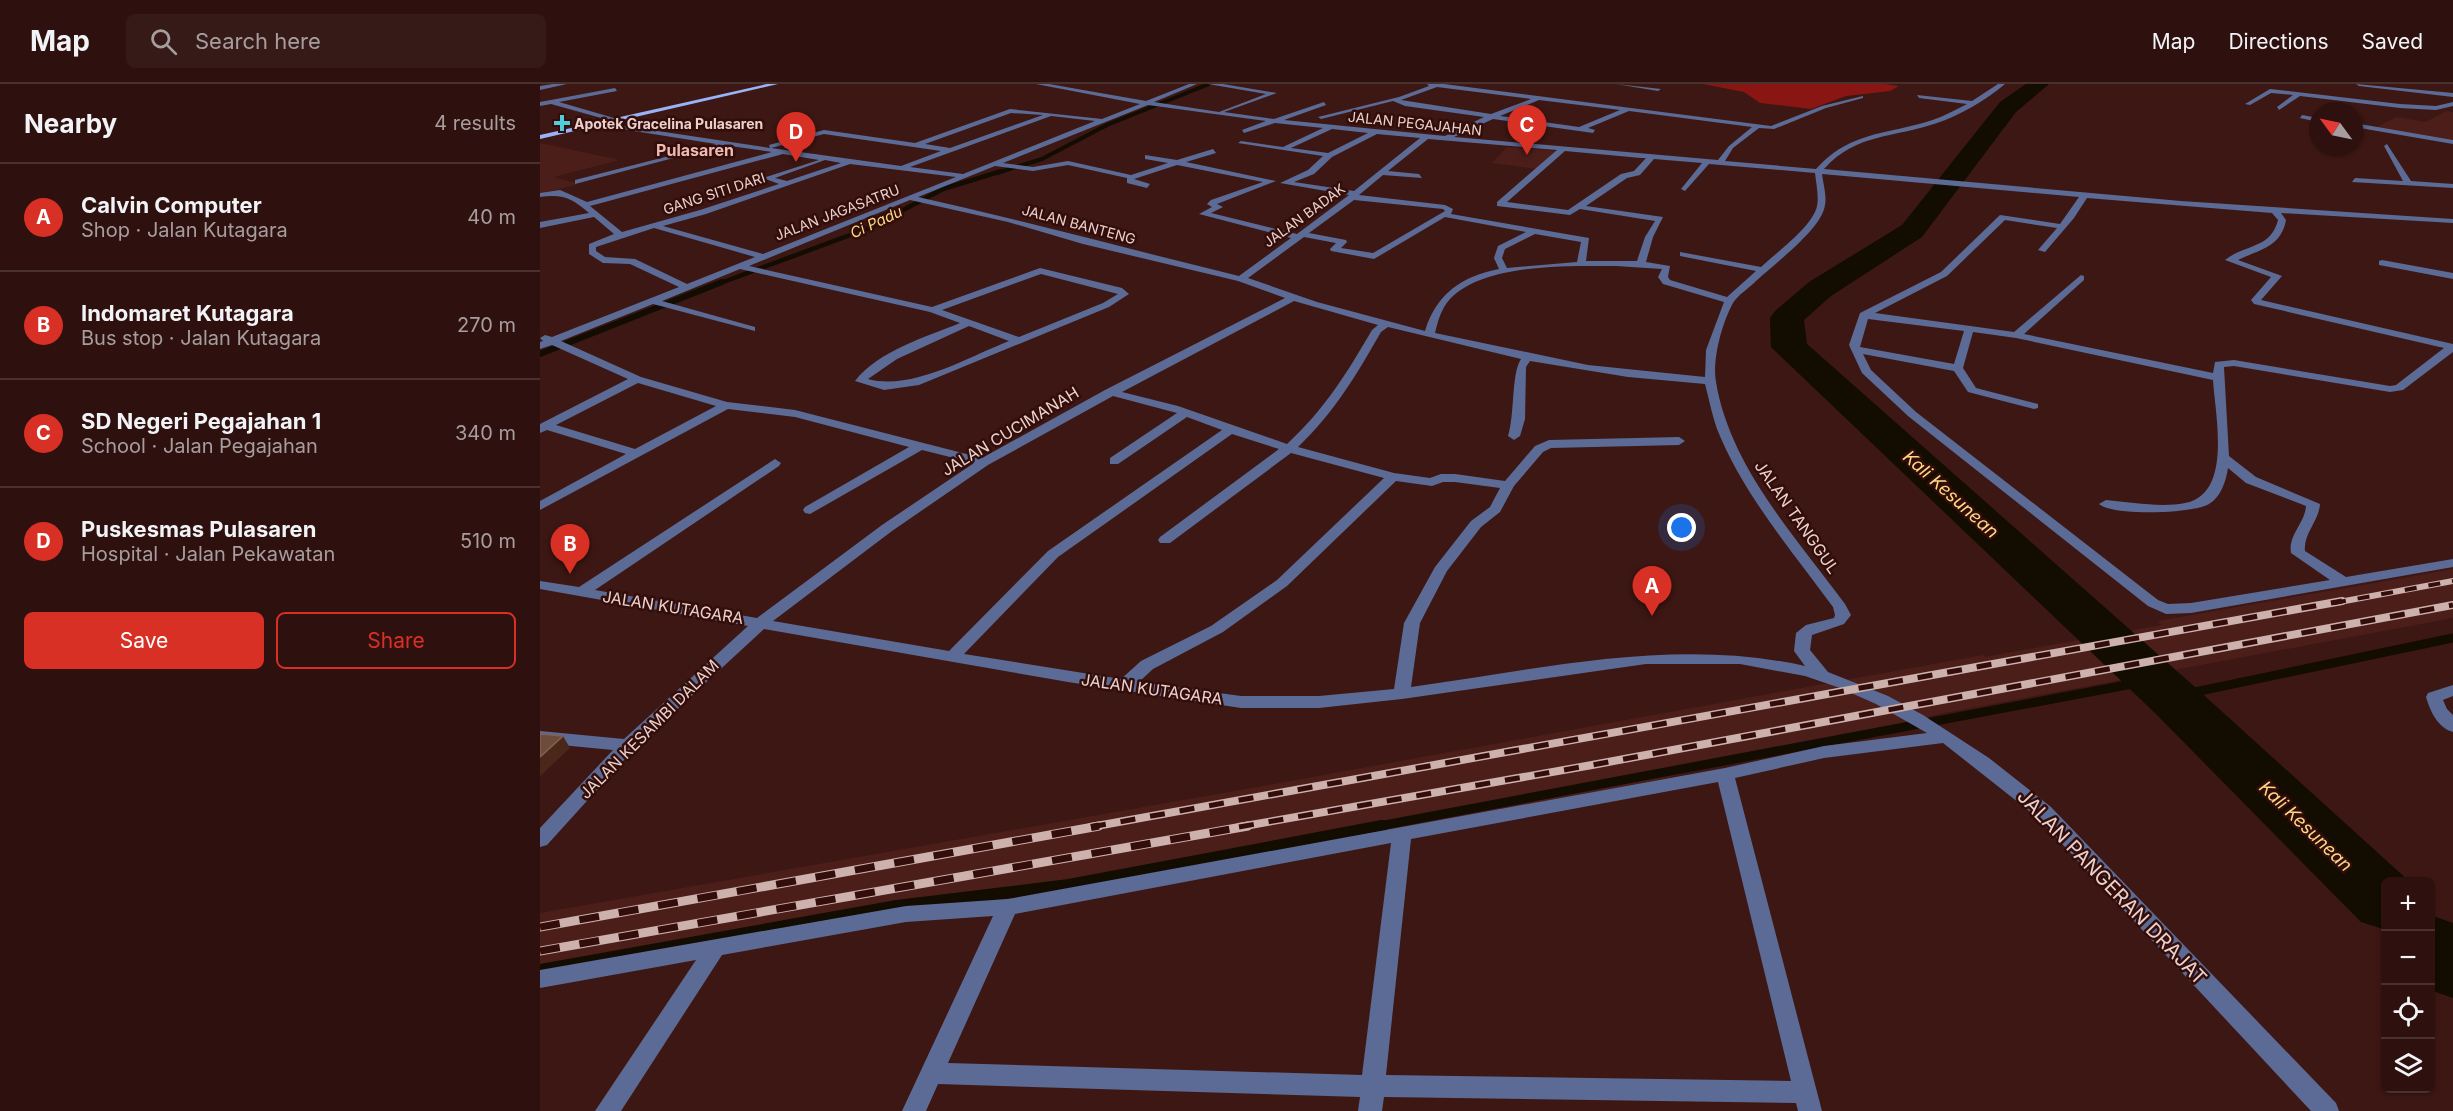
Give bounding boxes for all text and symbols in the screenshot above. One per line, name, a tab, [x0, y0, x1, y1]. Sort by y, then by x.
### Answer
search box	[126, 14, 546, 68]
text: Map	[30, 24, 90, 58]
icon: search	[147, 25, 180, 58]
text: Search here	[195, 28, 321, 54]
text: Map	[2152, 29, 2195, 54]
text: Directions	[2228, 29, 2329, 54]
text: Saved	[2362, 29, 2423, 54]
north arrow	[2309, 102, 2363, 156]
pin: C	[1508, 106, 1546, 155]
text: Nearby	[24, 108, 117, 139]
street label: JALAN PEGAJAHAN	[1347, 108, 1483, 138]
text: 4 results	[434, 111, 516, 135]
pin: D	[776, 112, 816, 162]
place label: Apotek Gracelina Pulasaren	[574, 115, 763, 132]
marker: Apotek Gracelina Pulasaren	[555, 116, 569, 130]
district label: Pulasaren	[656, 140, 734, 160]
street label: GANG SITI DARI	[661, 168, 767, 218]
street label: JALAN BADAK	[1260, 179, 1349, 250]
street label: JALAN JAGASATRU	[772, 180, 902, 244]
text: Calvin Computer	[81, 192, 262, 218]
street label: JALAN BANTENG	[1020, 201, 1138, 247]
water label: Ci Padu	[847, 202, 905, 242]
text: A	[36, 205, 51, 229]
text: 40 m	[467, 205, 516, 229]
text: Shop · Jalan Kutagara	[81, 218, 288, 242]
text: Indomaret Kutagara	[81, 300, 294, 326]
text: B	[37, 313, 50, 337]
text: 270 m	[457, 313, 516, 337]
text: Bus stop · Jalan Kutagara	[81, 326, 321, 350]
street label: JALAN CUCIMANAH	[938, 382, 1082, 480]
text: SD Negeri Pegajahan 1	[81, 408, 321, 434]
text: C	[36, 421, 51, 445]
text: 340 m	[455, 421, 516, 445]
text: School · Jalan Pegajahan	[81, 434, 318, 458]
water label: Kali Kesunean	[1899, 446, 2003, 542]
street label: JALAN TANGGUL	[1751, 457, 1843, 577]
your location	[1667, 513, 1696, 542]
text: Puskesmas Pulasaren	[81, 516, 316, 542]
pin: B	[550, 524, 590, 574]
text: D	[36, 529, 51, 553]
text: 510 m	[460, 529, 516, 553]
text: Hospital · Jalan Pekawatan	[81, 542, 335, 566]
pin: A	[1632, 566, 1672, 616]
street label: JALAN KUTAGARA	[601, 586, 745, 628]
button: Save	[24, 612, 264, 669]
button: Share	[276, 612, 516, 669]
street label: JALAN KESAMBI DALAM	[575, 655, 723, 803]
street label: JALAN KUTAGARA	[1080, 669, 1224, 709]
water label: Kali Kesunean	[2255, 776, 2357, 876]
street label: JALAN PANGERAN DRAJAT	[2012, 784, 2212, 990]
map controls	[2381, 877, 2435, 1093]
button: +	[2381, 877, 2435, 931]
button: −	[2381, 931, 2435, 985]
button: locate	[2381, 985, 2435, 1039]
button: layers	[2381, 1039, 2435, 1093]

